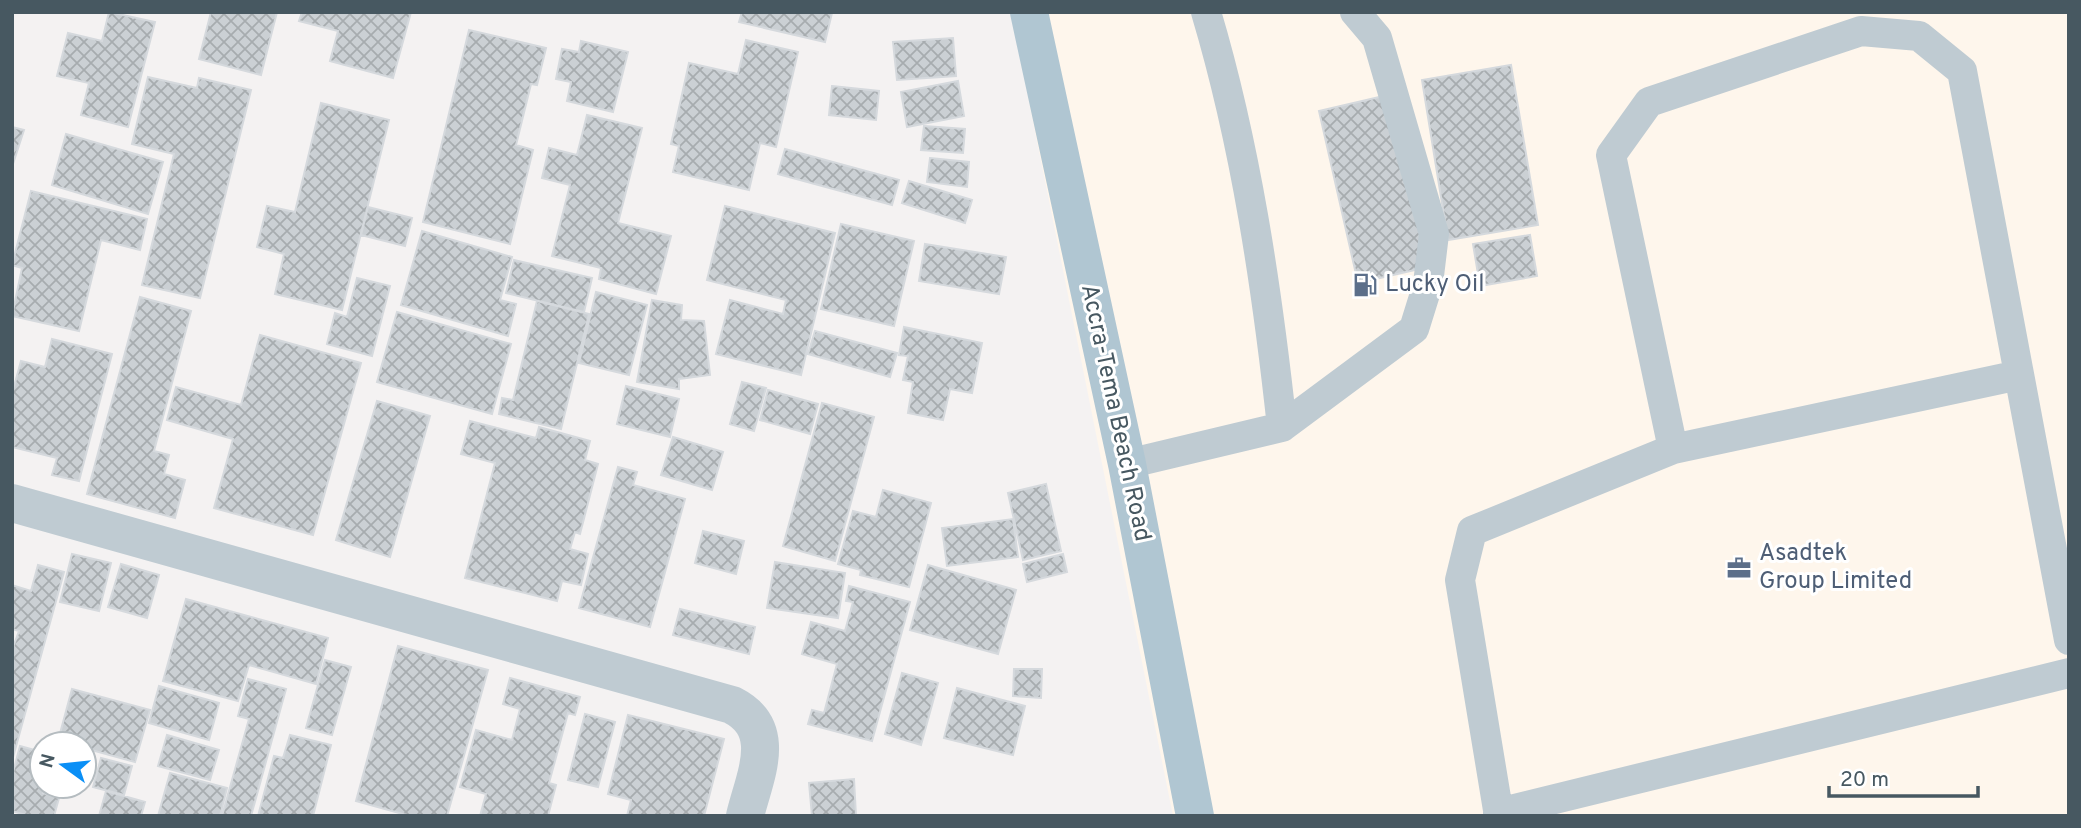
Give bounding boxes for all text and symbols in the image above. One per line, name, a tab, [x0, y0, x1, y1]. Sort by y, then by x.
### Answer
place label: Lucky Oil	[1385, 270, 1484, 300]
fuel station icon: Lucky Oil	[1351, 271, 1379, 299]
street label: Accra-Tema Beach Road	[1073, 282, 1157, 544]
place label: Asadtek Group Limited	[1759, 539, 1912, 597]
office icon: Asadtek Group Limited	[1725, 554, 1753, 582]
north arrow	[28, 730, 98, 800]
text: N	[35, 751, 62, 771]
scale bar	[1829, 754, 1978, 798]
text: 20 m	[1840, 767, 1889, 794]

